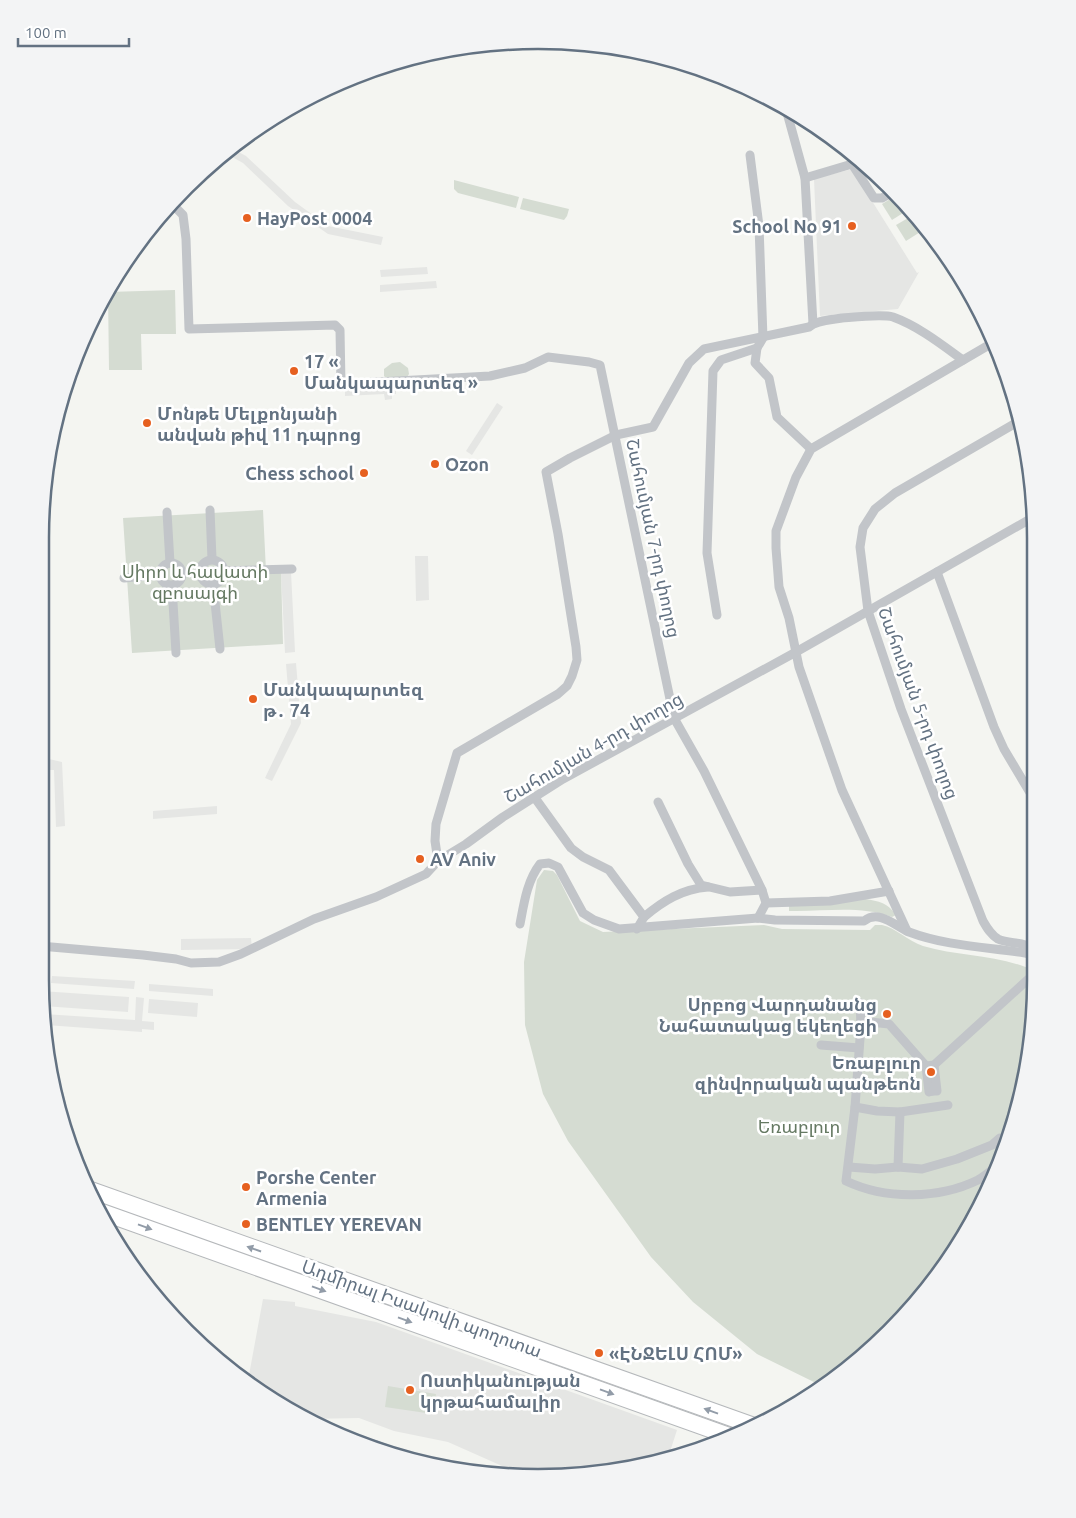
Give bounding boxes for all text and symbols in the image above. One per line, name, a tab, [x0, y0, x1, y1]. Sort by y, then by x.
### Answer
scale bar	[18, 15, 129, 47]
text: 100 m	[25, 24, 67, 41]
place label: HayPost 0004	[257, 208, 372, 228]
marker: HayPost 0004	[241, 212, 253, 224]
place label: School No 91	[732, 216, 842, 236]
marker: School No 91	[846, 220, 858, 232]
place label: 17 « Մանկապարտեզ »	[304, 351, 478, 393]
marker: 17 « Մանկապարտեզ »	[288, 365, 300, 377]
place label: Մոնթե Մելքոնյանի անվան թիվ 11 դպրոց	[157, 403, 361, 445]
marker: Մոնթե Մելքոնյանի անվան թիվ 11 դպրոց	[141, 417, 153, 429]
street label: Շահումյան 7-րդ փողոց	[622, 437, 685, 640]
place label: Ozon	[445, 454, 489, 474]
marker: Ozon	[429, 458, 441, 470]
place label: Chess school	[245, 463, 355, 483]
marker: Chess school	[358, 467, 370, 479]
park label: Սիրո և հավատի զբոսայգի	[122, 561, 268, 603]
street label: Շահումյան 5-րդ փողոց	[874, 604, 963, 802]
place label: Մանկապարտեզ թ․ 74	[263, 679, 424, 721]
street label: Շահումյան 4-րդ փողոց	[500, 688, 686, 807]
marker: Մանկապարտեզ թ․ 74	[247, 693, 259, 705]
place label: AV Aniv	[430, 849, 496, 869]
marker: AV Aniv	[414, 853, 426, 865]
place label: Սրբոց Վարդանանց Նահատակաց եկեղեցի	[659, 994, 877, 1036]
marker: Սրբոց Վարդանանց Նահատակաց եկեղեցի	[881, 1008, 893, 1020]
place label: Եռաբլուր զինվորական պանթեոն	[695, 1052, 921, 1094]
marker: Եռաբլուր զինվորական պանթեոն	[925, 1066, 937, 1078]
park label: Եռաբլուր	[758, 1116, 840, 1137]
place label: Porshe Center Armenia	[256, 1167, 377, 1208]
marker: Porshe Center Armenia	[240, 1181, 252, 1193]
place label: BENTLEY YEREVAN	[256, 1214, 422, 1234]
marker: BENTLEY YEREVAN	[240, 1218, 252, 1230]
one-way arrow	[138, 1224, 153, 1231]
one-way arrow	[247, 1245, 262, 1252]
street label: Ադմիրալ Իսակովի պողոտա	[299, 1255, 545, 1362]
one-way arrow	[312, 1285, 327, 1293]
one-way arrow	[398, 1316, 413, 1324]
place label: «ԷՆՋԵԼՍ ՀՈՄ»	[609, 1343, 743, 1363]
marker: «ԷՆՋԵԼՍ ՀՈՄ»	[593, 1347, 605, 1359]
place label: Ոստիկանության կրթահամալիր	[420, 1370, 581, 1412]
marker: Ոստիկանության կրթահամալիր	[404, 1384, 416, 1396]
one-way arrow	[600, 1389, 615, 1397]
one-way arrow	[704, 1407, 719, 1414]

